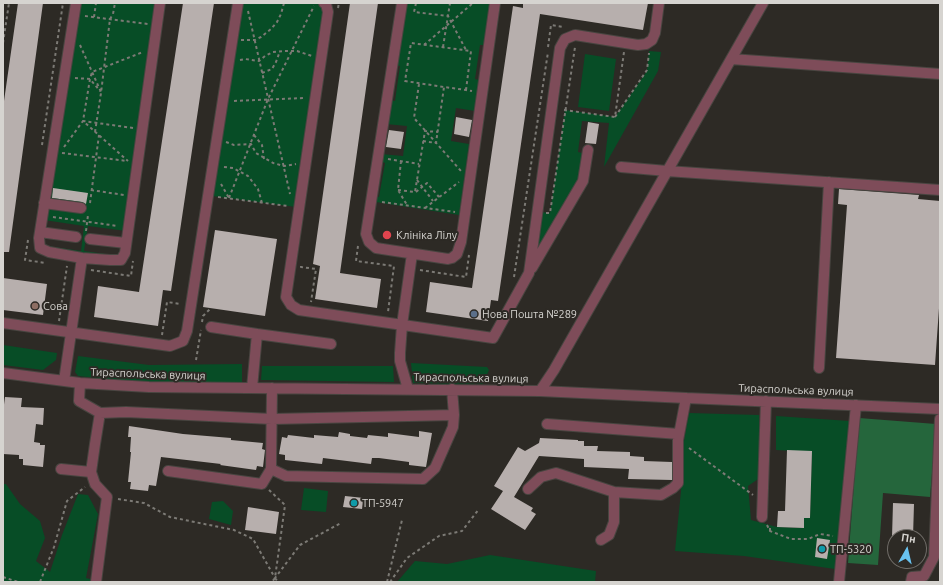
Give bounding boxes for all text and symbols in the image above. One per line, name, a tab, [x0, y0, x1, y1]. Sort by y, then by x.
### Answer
place label: Клініка Лілу	[396, 228, 457, 242]
marker: Клініка Лілу	[381, 229, 393, 241]
place label: Сова	[43, 299, 68, 313]
marker: Сова	[30, 301, 40, 311]
place label: Нова Пошта №289	[482, 307, 577, 321]
marker: Нова Пошта №289	[469, 309, 479, 319]
street label: Тираспольська вулиця	[90, 365, 206, 383]
street label: Тираспольська вулиця	[413, 370, 529, 386]
street label: Тираспольська вулиця	[738, 381, 854, 399]
place label: ТП-5947	[362, 496, 404, 510]
marker: ТП-5947	[349, 498, 359, 508]
north arrow	[887, 529, 927, 569]
text: Пн	[901, 531, 916, 545]
place label: ТП-5320	[830, 542, 872, 556]
marker: ТП-5320	[817, 544, 827, 554]

